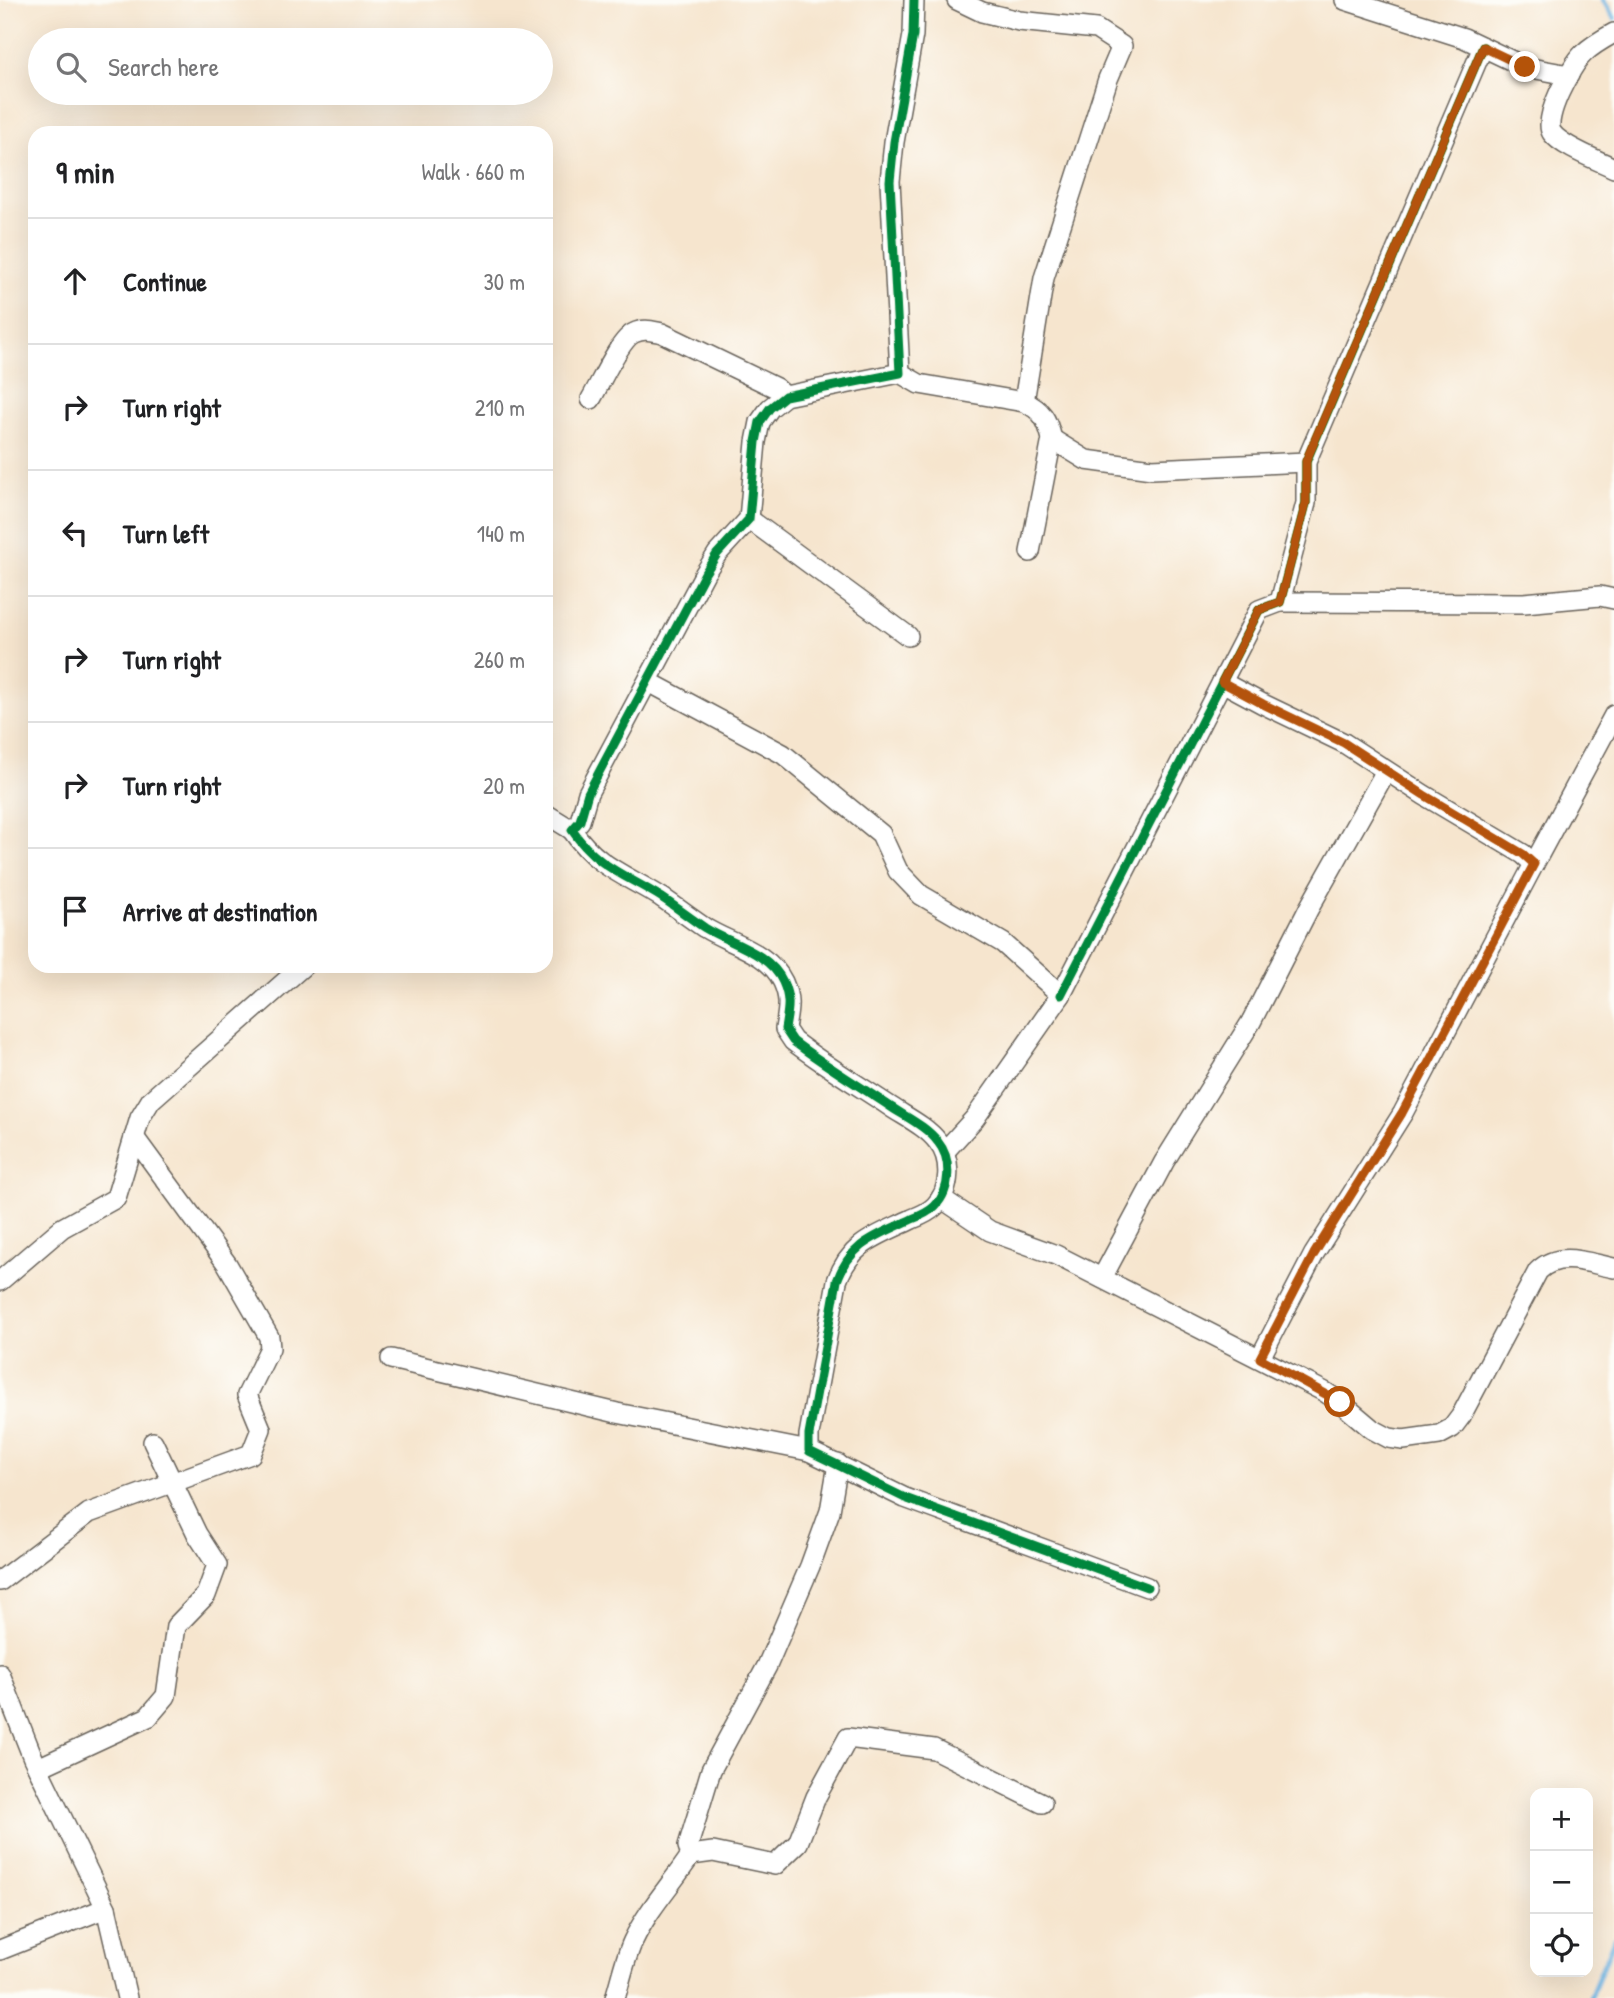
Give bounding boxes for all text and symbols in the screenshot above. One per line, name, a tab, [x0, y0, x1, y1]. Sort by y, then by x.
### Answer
search box	[28, 28, 553, 105]
icon: search	[52, 48, 90, 86]
text: Search here	[108, 49, 219, 84]
route end	[1509, 51, 1540, 82]
text: 9 min	[56, 152, 115, 192]
text: Walk · 660 m	[421, 156, 525, 187]
icon: ahead	[56, 262, 94, 300]
text: Continue	[123, 264, 207, 299]
text: 30 m	[483, 266, 525, 297]
icon: right	[56, 388, 94, 426]
text: Turn right	[123, 390, 221, 425]
text: 210 m	[475, 392, 525, 423]
icon: left	[56, 514, 94, 552]
text: Turn left	[123, 516, 209, 551]
text: 140 m	[477, 518, 525, 549]
icon: right	[56, 640, 94, 678]
text: Turn right	[123, 642, 221, 677]
text: 260 m	[474, 644, 525, 675]
icon: right	[56, 766, 94, 804]
text: Turn right	[123, 768, 221, 803]
text: 20 m	[483, 770, 525, 801]
icon: arrive	[56, 892, 94, 930]
text: Arrive at destination	[123, 894, 318, 929]
route start	[1324, 1386, 1355, 1417]
map controls	[1530, 1788, 1593, 1977]
button: +	[1530, 1788, 1593, 1851]
button: −	[1530, 1851, 1593, 1914]
button: locate	[1530, 1914, 1593, 1977]

